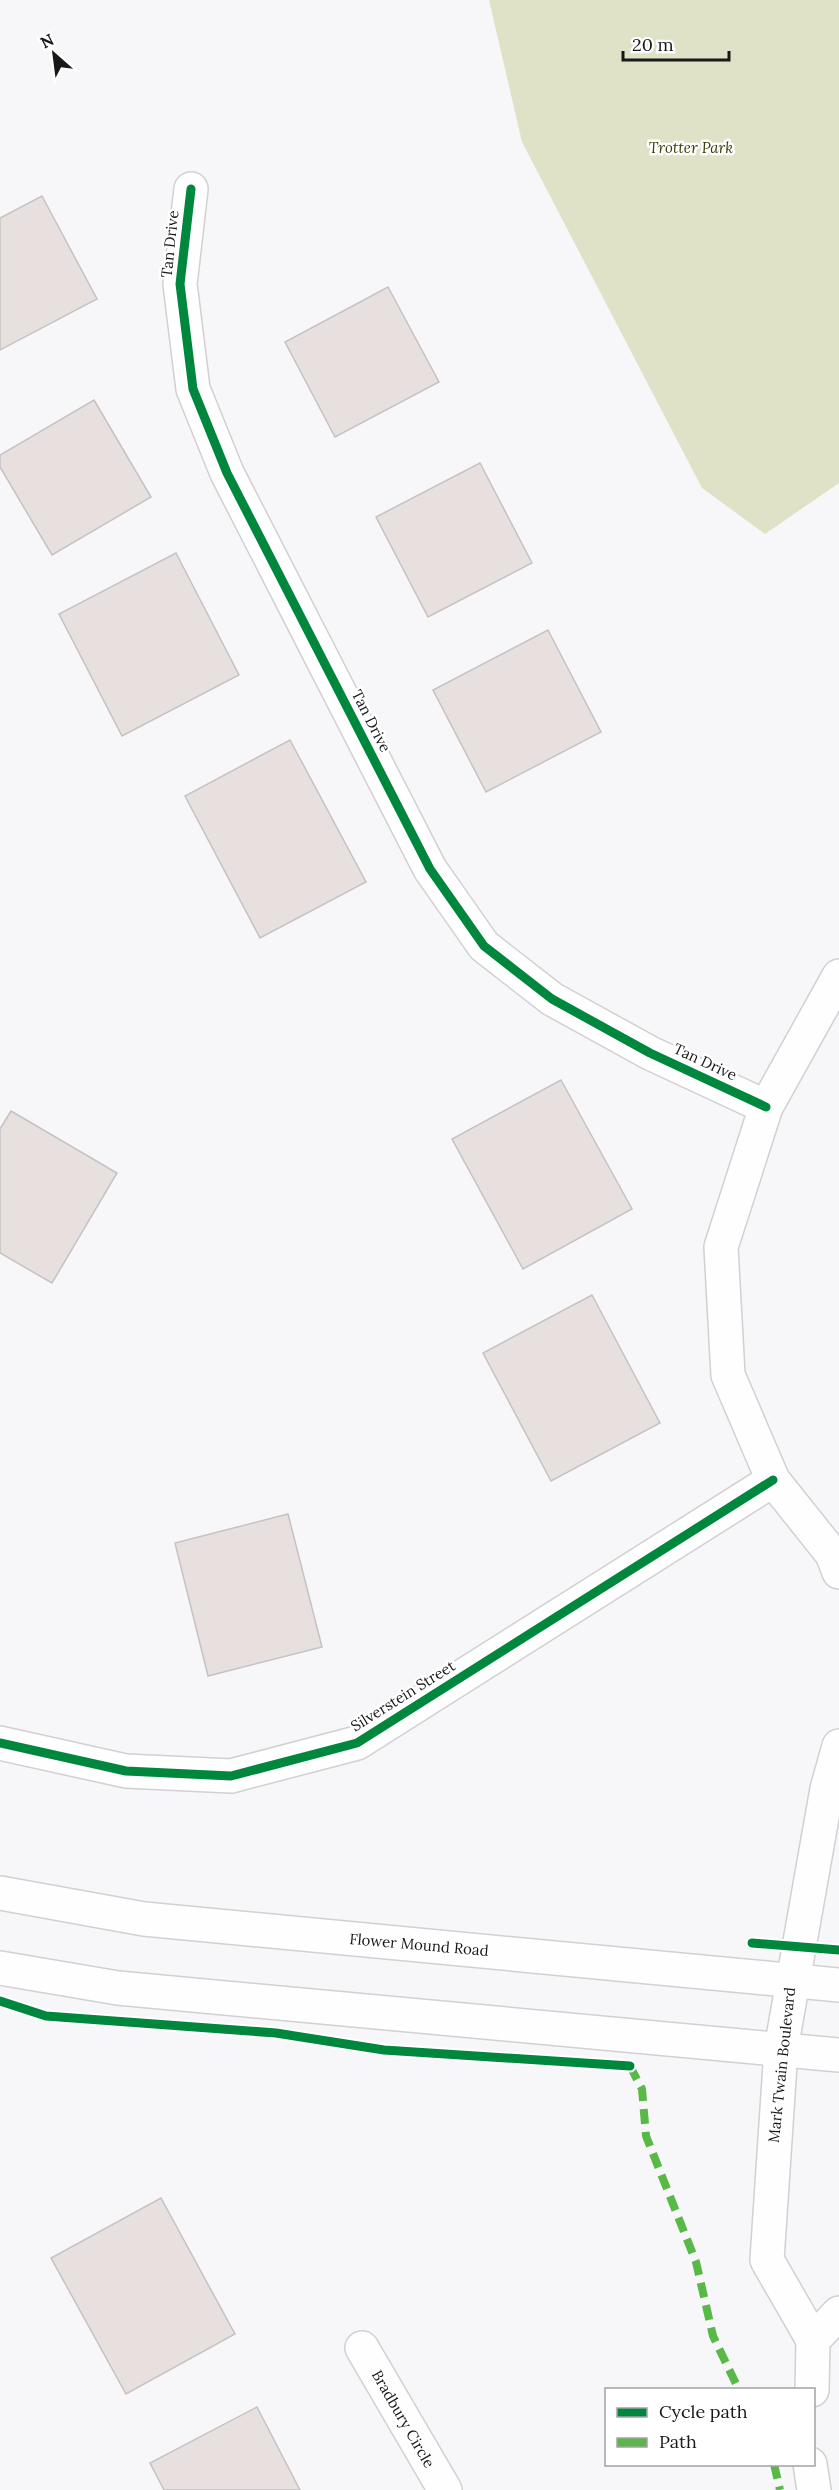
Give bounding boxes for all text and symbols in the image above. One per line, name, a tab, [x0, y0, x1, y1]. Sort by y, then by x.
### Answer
north arrow	[24, 24, 84, 84]
scale bar	[623, 24, 730, 62]
text: N	[37, 29, 57, 52]
text: 20 m	[632, 33, 674, 56]
park label: Trotter Park	[649, 138, 733, 157]
street label: Tan Drive	[157, 209, 182, 279]
street label: Tan Drive	[348, 686, 395, 755]
street label: Tan Drive	[671, 1039, 740, 1084]
street label: Silverstein Street	[347, 1656, 459, 1735]
street label: Flower Mound Road	[349, 1929, 489, 1960]
street label: Mark Twain Boulevard	[764, 1986, 799, 2144]
street label: Bradbury Circle	[368, 2366, 439, 2471]
legend	[605, 2388, 815, 2466]
text: Cycle path	[659, 2400, 748, 2423]
text: Path	[659, 2430, 697, 2453]

